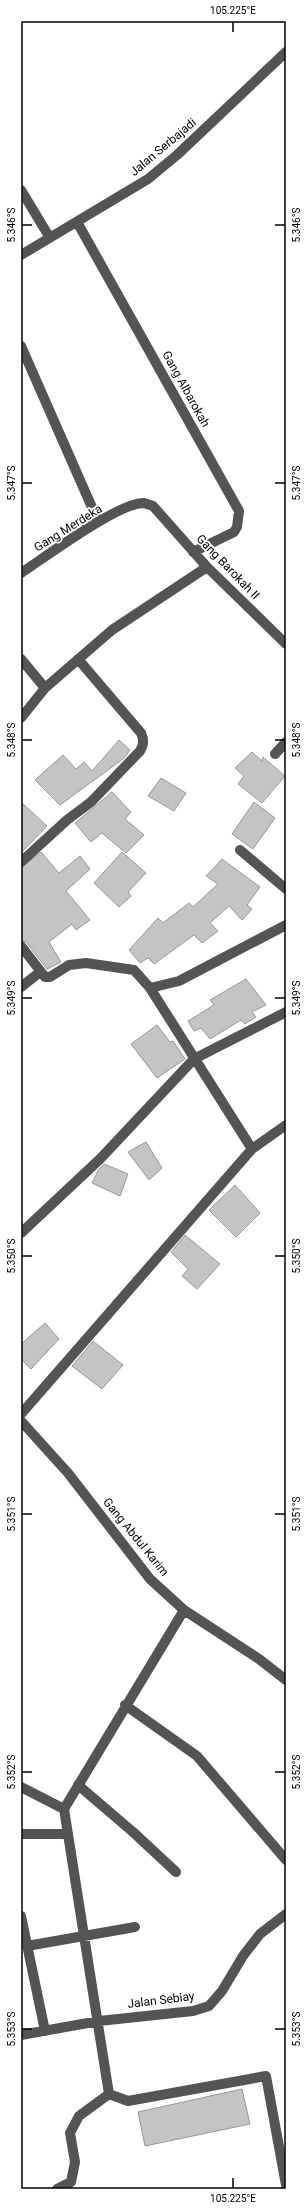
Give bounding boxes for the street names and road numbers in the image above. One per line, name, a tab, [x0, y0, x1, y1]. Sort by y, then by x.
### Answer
street label: Jalan Serbajadi	[127, 115, 199, 179]
street label: Gang Albarokah	[159, 348, 213, 430]
street label: Gang Merdeka	[31, 502, 105, 554]
street label: Gang Barokah II	[194, 532, 262, 602]
street label: Gang Abdul Karim	[100, 1495, 172, 1579]
street label: Jalan Sebiay	[127, 1989, 196, 2011]

